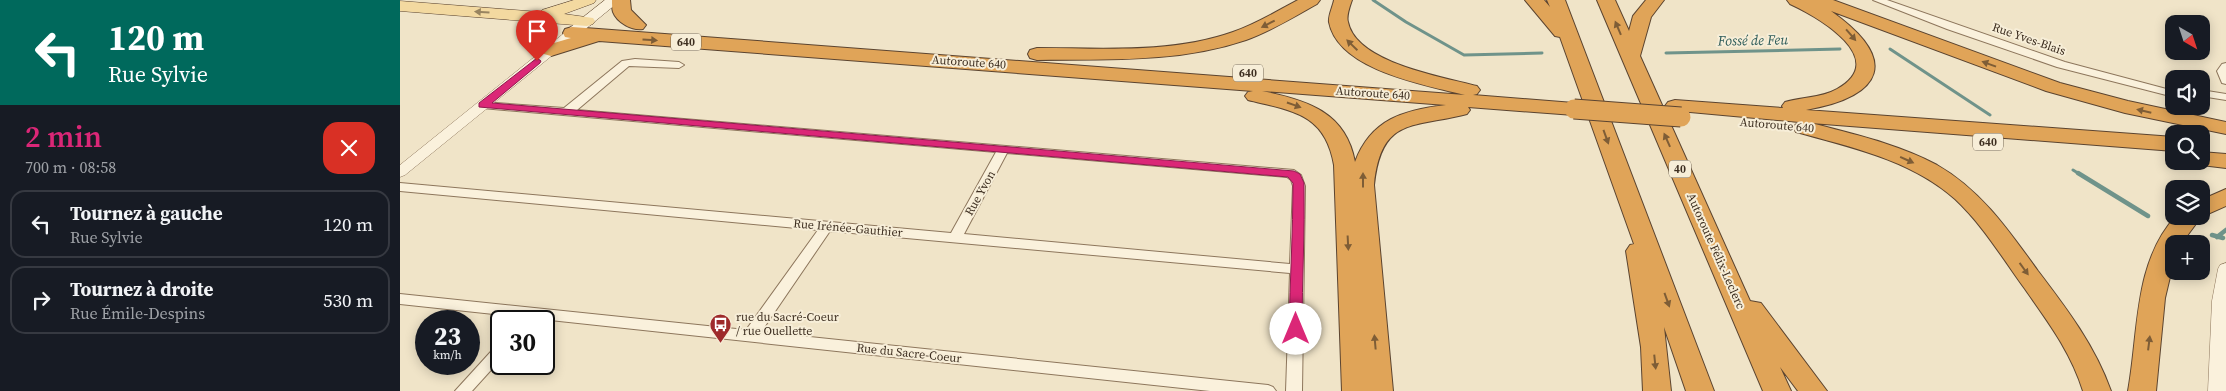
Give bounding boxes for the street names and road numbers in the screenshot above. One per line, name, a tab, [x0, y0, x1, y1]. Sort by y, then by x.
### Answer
street label: Rue Yves-Blais	[1990, 19, 2068, 59]
road number: 640	[671, 34, 701, 51]
street label: Autoroute 640	[931, 51, 1007, 73]
road number: 640	[1233, 64, 1263, 82]
street label: Autoroute 640	[1335, 82, 1411, 104]
street label: Autoroute 640	[1739, 114, 1815, 136]
road number: 640	[1973, 134, 2003, 150]
road number: 40	[1669, 160, 1691, 178]
street label: Rue Yvon	[961, 167, 999, 219]
street label: Autoroute Félix-Leclerc	[1683, 190, 1749, 312]
street label: Rue Irénée-Gauthier	[793, 215, 903, 241]
street label: Rue du Sacre-Coeur	[856, 340, 962, 366]

